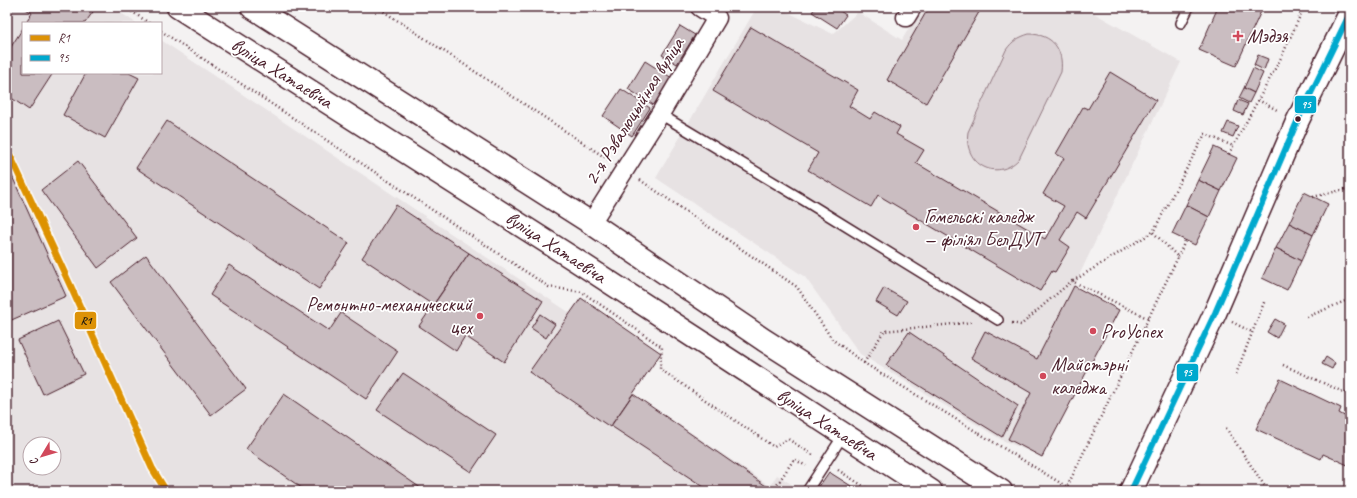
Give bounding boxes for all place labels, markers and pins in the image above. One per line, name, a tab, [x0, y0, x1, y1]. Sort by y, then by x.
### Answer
place label: Мэдэя	[1247, 24, 1289, 49]
marker: Мэдэя	[1232, 30, 1244, 42]
unlabelled marker	[1293, 114, 1303, 124]
place label: Гомельскі каледж — філіял БелДУТ	[924, 204, 1046, 252]
marker: Гомельскі каледж — філіял БелДУТ	[911, 222, 921, 232]
place label: Ремонтно-механический цех	[306, 292, 474, 340]
marker: Ремонтно-механический цех	[475, 311, 485, 321]
place label: ProУспех	[1101, 319, 1164, 344]
marker: ProУспех	[1088, 326, 1098, 336]
place label: Майстэрні каледжа	[1051, 352, 1130, 400]
marker: Майстэрні каледжа	[1038, 371, 1048, 381]

